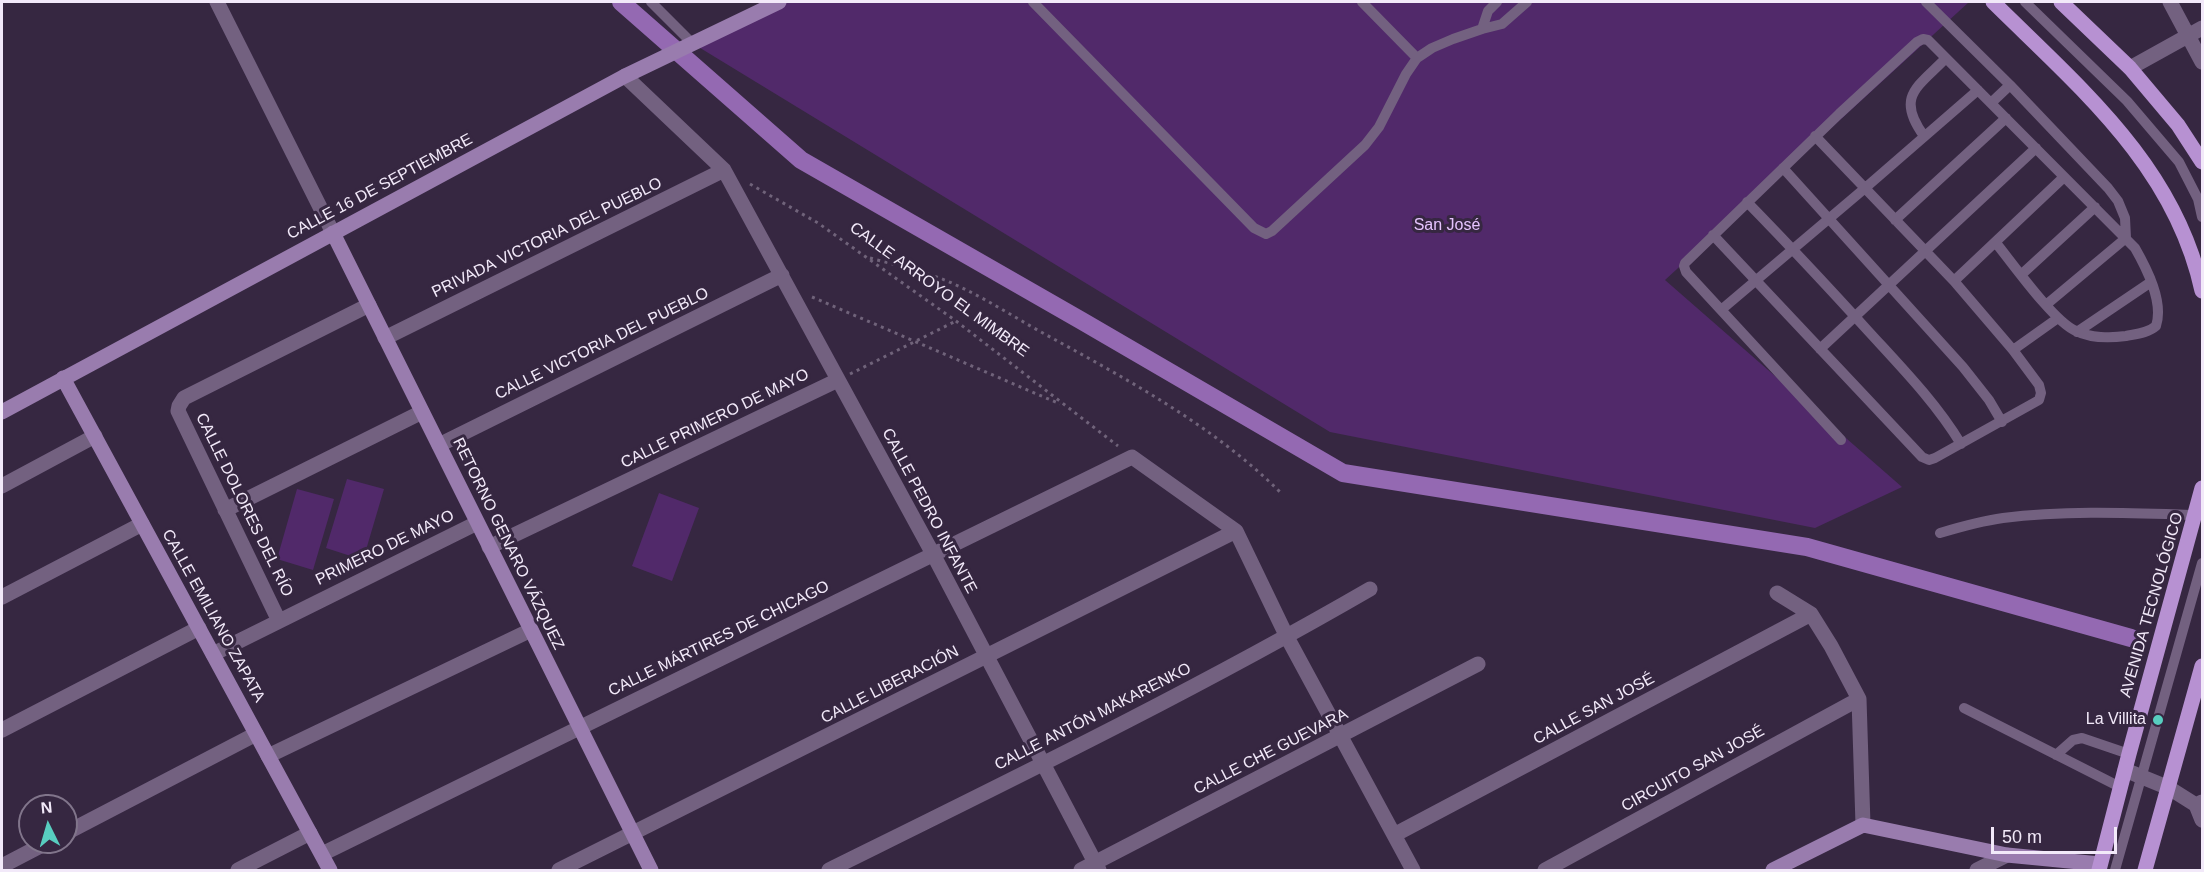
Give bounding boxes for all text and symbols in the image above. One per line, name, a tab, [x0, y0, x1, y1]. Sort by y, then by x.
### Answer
street label: CALLE 16 DE SEPTIEMBRE	[284, 130, 476, 244]
street label: PRIVADA VICTORIA DEL PUEBLO	[429, 174, 665, 302]
park label: San José	[1414, 216, 1480, 236]
street label: CALLE ARROYO EL MIMBRE	[846, 218, 1032, 362]
street label: CALLE VICTORIA DEL PUEBLO	[492, 284, 712, 404]
street label: CALLE PRIMERO DE MAYO	[618, 365, 812, 473]
street label: CALLE DOLORES DEL RÍO	[191, 410, 297, 600]
street label: CALLE PEDRO INFANTE	[877, 425, 981, 597]
street label: RETORNO GENARO VÁZQUEZ	[448, 435, 568, 653]
street label: PRIMERO DE MAYO	[313, 506, 457, 590]
street label: AVENIDA TECNOLÓGICO	[2116, 510, 2188, 700]
street label: CALLE EMILIANO ZAPATA	[157, 526, 269, 706]
street label: CALLE MÁRTIRES DE CHICAGO	[605, 577, 833, 701]
street label: CALLE LIBERACIÓN	[818, 642, 962, 728]
street label: CALLE ANTÓN MAKARENKO	[992, 659, 1194, 775]
street label: CALLE SAN JOSÉ	[1530, 669, 1658, 749]
street label: CALLE CHE GUEVARA	[1191, 705, 1351, 799]
place label: La Villita	[2086, 710, 2146, 730]
marker: La Villita	[2151, 713, 2165, 727]
street label: CIRCUITO SAN JOSÉ	[1618, 722, 1768, 816]
north arrow	[18, 794, 78, 854]
text: N	[40, 799, 53, 817]
scale bar	[1994, 815, 2120, 853]
text: 50 m	[2002, 827, 2042, 847]

